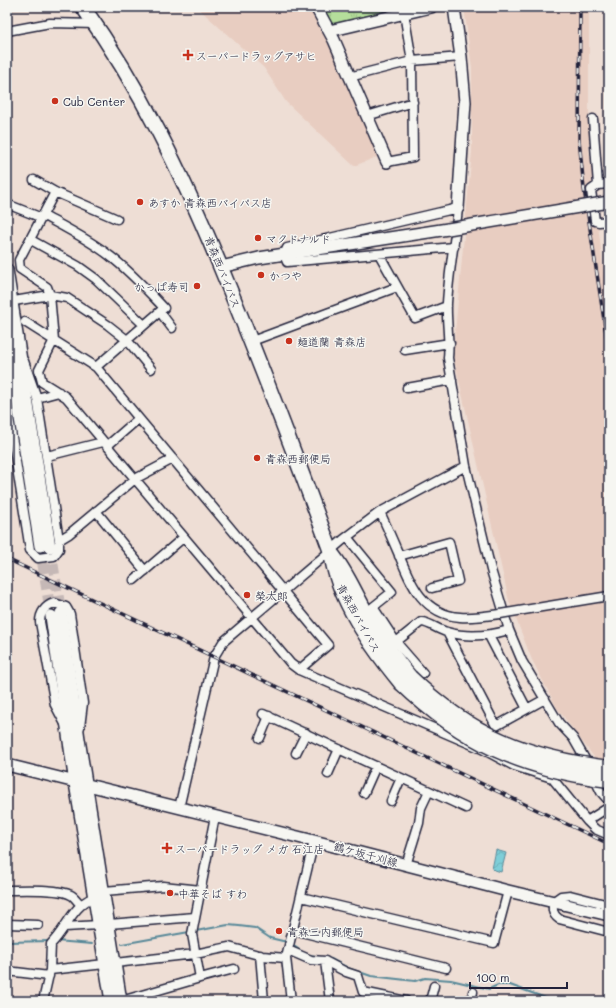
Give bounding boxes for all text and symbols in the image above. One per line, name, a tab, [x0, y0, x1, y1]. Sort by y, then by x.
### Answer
place label: スーパードラッグアサヒ	[196, 48, 317, 63]
marker: スーパードラッグアサヒ	[183, 50, 193, 60]
place label: Cub Center	[63, 94, 125, 109]
marker: Cub Center	[50, 96, 60, 106]
place label: あすか 青森西バイパス店	[148, 195, 272, 210]
marker: あすか 青森西バイパス店	[135, 197, 145, 207]
place label: マクドナルド	[266, 231, 331, 246]
marker: マクドナルド	[253, 233, 263, 243]
street label: 青森西バイパス	[202, 234, 244, 310]
place label: かつや	[269, 268, 302, 283]
marker: かつや	[256, 270, 266, 280]
place label: かっぱ寿司	[134, 279, 189, 294]
marker: かっぱ寿司	[192, 281, 202, 291]
place label: 麺道蘭 青森店	[297, 334, 367, 349]
marker: 麺道蘭 青森店	[284, 336, 294, 346]
place label: 青森西郵便局	[265, 451, 331, 466]
marker: 青森西郵便局	[252, 453, 262, 463]
street label: 青森西バイパス	[334, 581, 384, 655]
place label: 榮太郎	[255, 588, 288, 603]
marker: 榮太郎	[242, 590, 252, 600]
street label: 鶴ケ坂千刈線	[332, 838, 400, 870]
place label: スーパードラッグ メガ 石江店	[175, 841, 325, 856]
marker: スーパードラッグ メガ 石江店	[162, 843, 172, 853]
place label: 中華そば すわ	[178, 886, 248, 901]
marker: 中華そば すわ	[165, 888, 175, 898]
place label: 青森三内郵便局	[287, 924, 364, 939]
marker: 青森三内郵便局	[274, 926, 284, 936]
scale bar	[470, 964, 567, 990]
text: 100 m	[476, 969, 510, 985]

